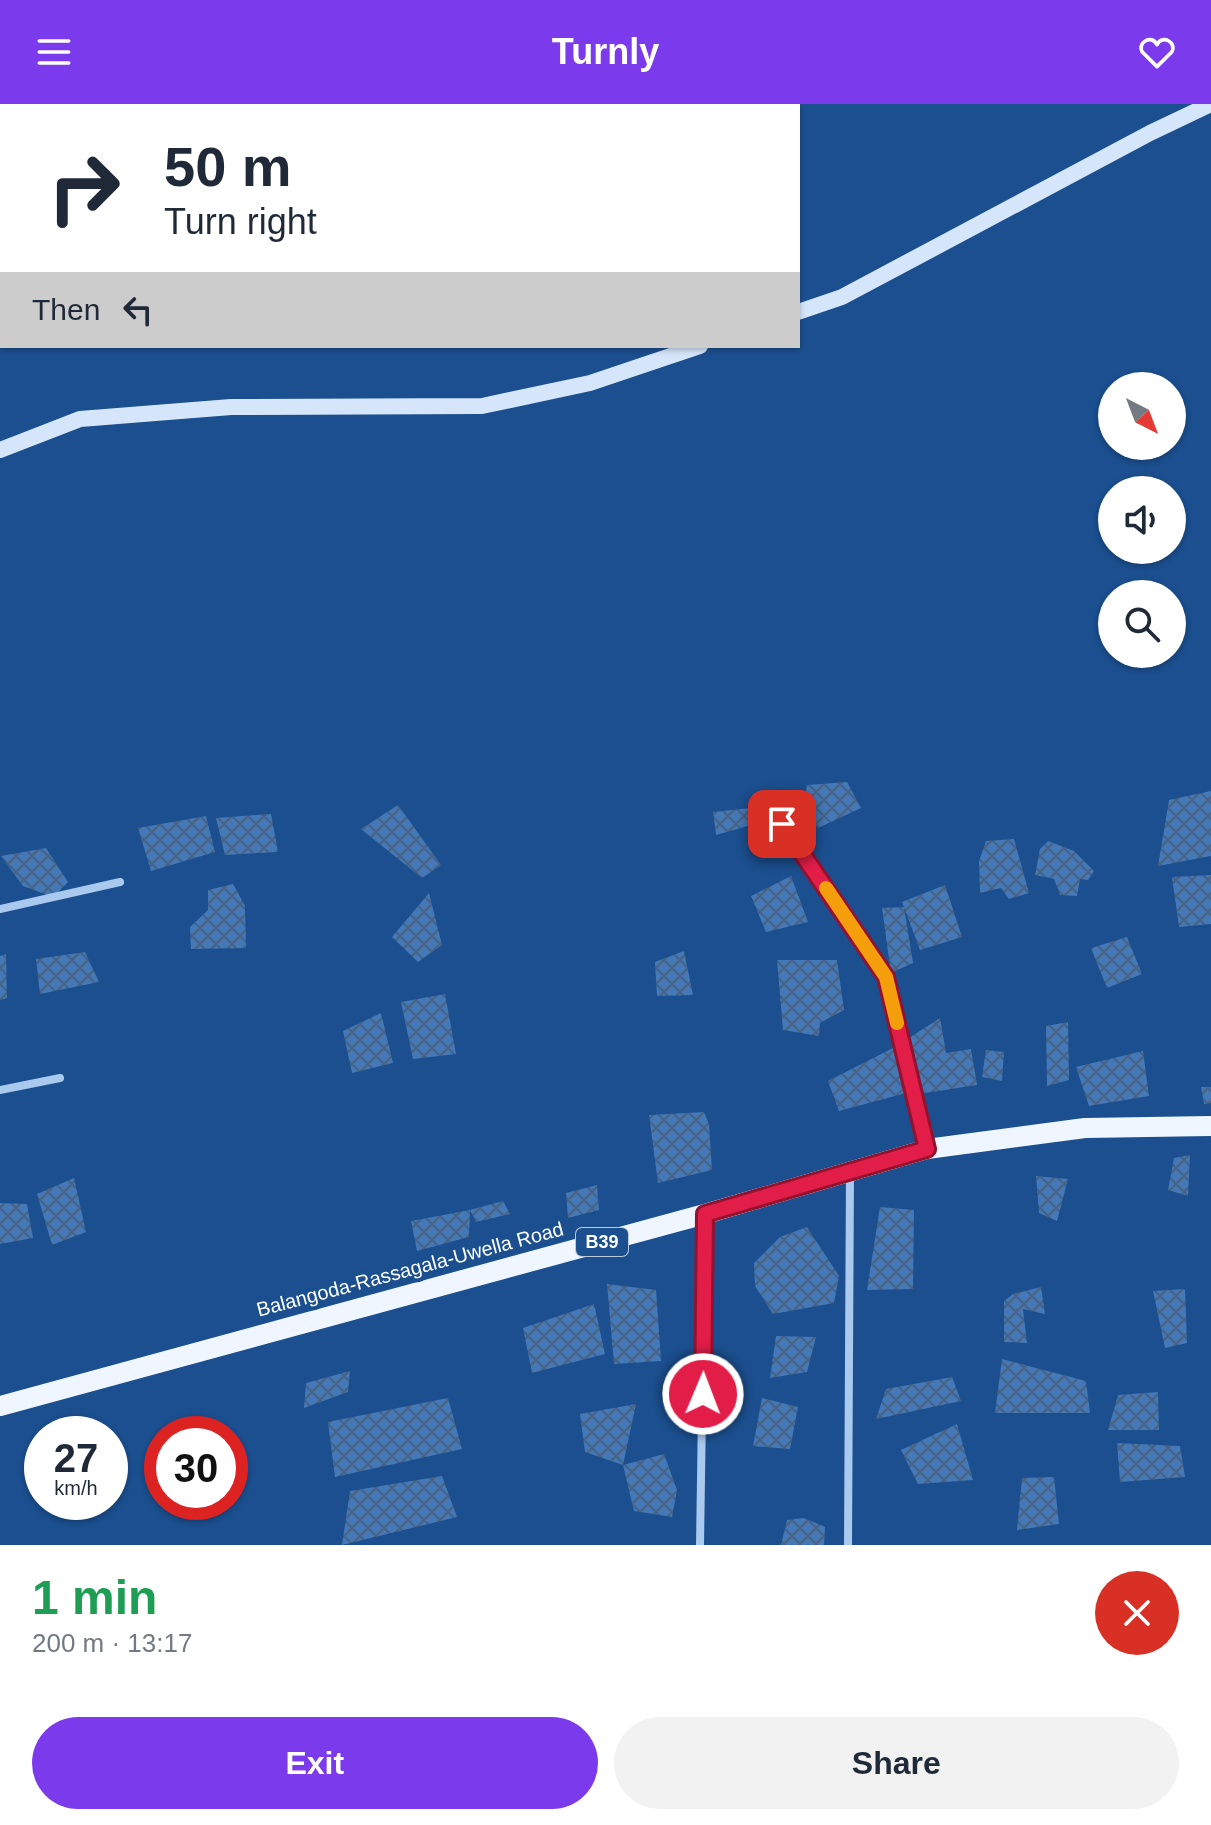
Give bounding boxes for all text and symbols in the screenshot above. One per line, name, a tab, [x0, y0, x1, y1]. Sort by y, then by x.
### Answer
icon: menu	[32, 30, 76, 74]
icon: heart	[1135, 30, 1179, 74]
text: Turnly	[552, 31, 659, 72]
text: 50 m	[164, 135, 292, 198]
icon: right	[32, 136, 136, 240]
text: Turn right	[164, 201, 317, 242]
icon: left	[116, 288, 160, 332]
text: Then	[32, 293, 100, 326]
north arrow	[1098, 372, 1186, 460]
map controls	[1098, 372, 1186, 668]
button: sound	[1098, 476, 1186, 564]
button: search	[1098, 580, 1186, 668]
pin	[748, 790, 816, 858]
icon: arrive	[760, 802, 804, 846]
street label: Balangoda-Rassagala-Uwella Road	[254, 1217, 566, 1321]
road number: B39	[576, 1228, 628, 1256]
position arrow	[661, 1352, 745, 1436]
speed limit sign: 30	[144, 1416, 248, 1520]
text: 27	[54, 1436, 98, 1480]
text: km/h	[54, 1477, 98, 1499]
text: 1 min	[32, 1571, 157, 1624]
button: close	[1095, 1571, 1179, 1655]
text: 200 m · 13:17	[32, 1628, 192, 1658]
button: Exit	[32, 1717, 598, 1809]
button: Share	[614, 1717, 1179, 1809]

